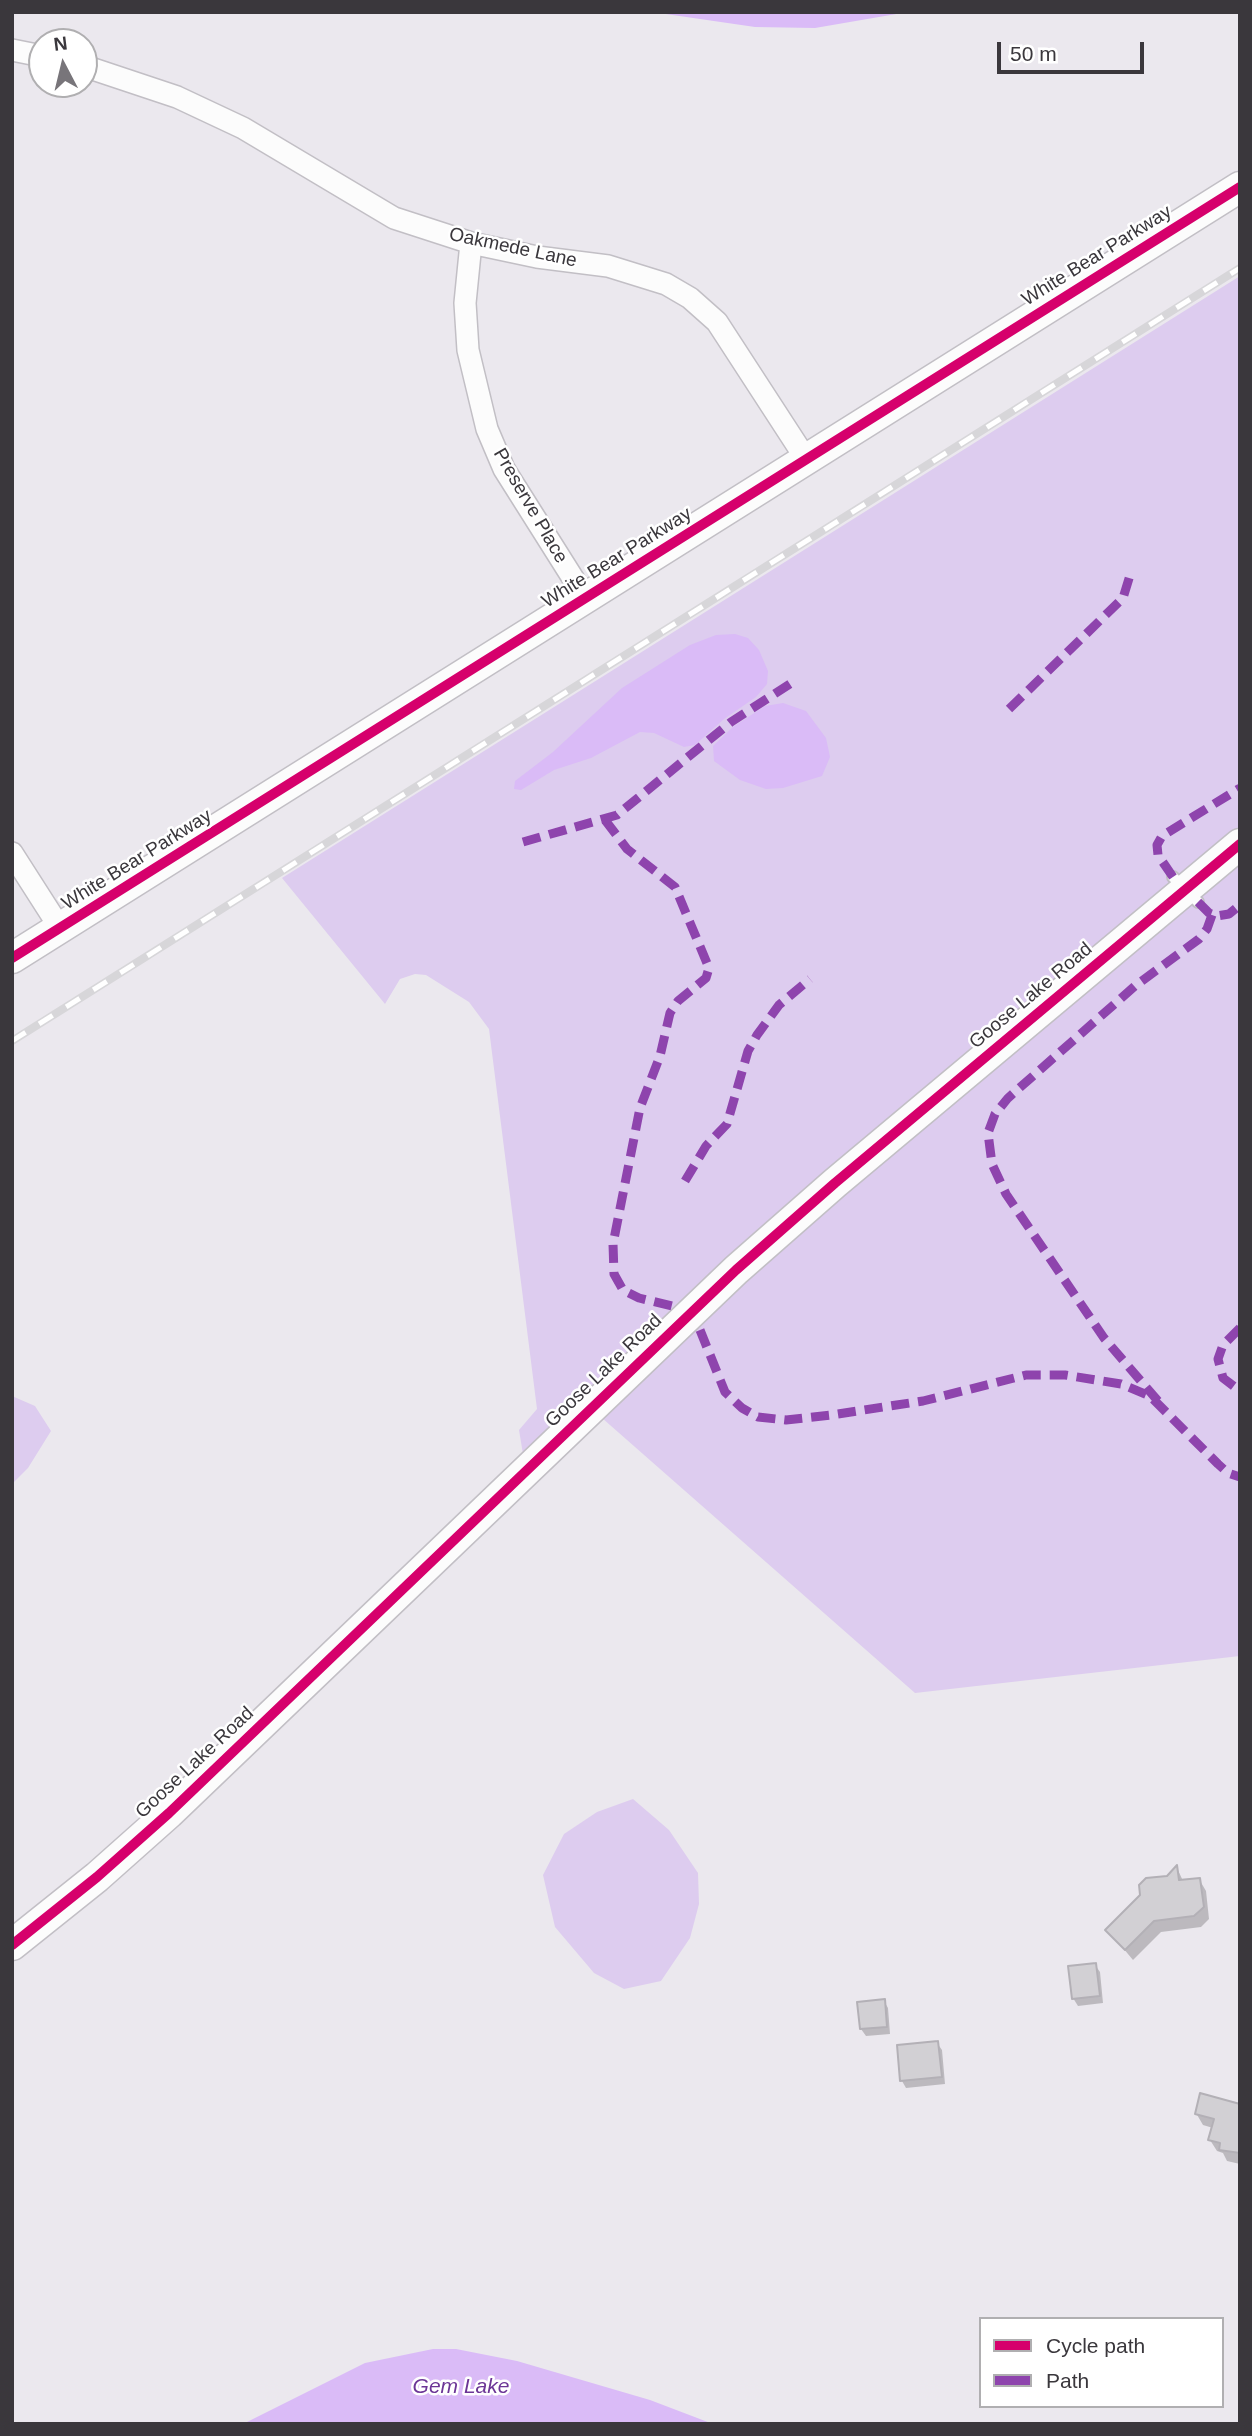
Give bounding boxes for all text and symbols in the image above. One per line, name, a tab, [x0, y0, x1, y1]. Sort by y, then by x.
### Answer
north arrow	[28, 28, 98, 98]
scale bar	[1000, 28, 1147, 72]
text: N	[53, 32, 69, 55]
text: 50 m	[1010, 42, 1057, 65]
street label: White Bear Parkway	[1018, 201, 1176, 311]
street label: Oakmede Lane	[447, 223, 579, 273]
street label: Preserve Place	[488, 445, 572, 567]
street label: White Bear Parkway	[538, 503, 696, 613]
street label: White Bear Parkway	[58, 805, 216, 915]
street label: Goose Lake Road	[965, 938, 1097, 1054]
street label: Goose Lake Road	[541, 1310, 667, 1432]
street label: Goose Lake Road	[131, 1702, 259, 1824]
legend	[979, 2317, 1224, 2408]
text: Cycle path	[1046, 2334, 1145, 2357]
text: Path	[1046, 2369, 1089, 2392]
water label: Gem Lake	[413, 2374, 509, 2400]

